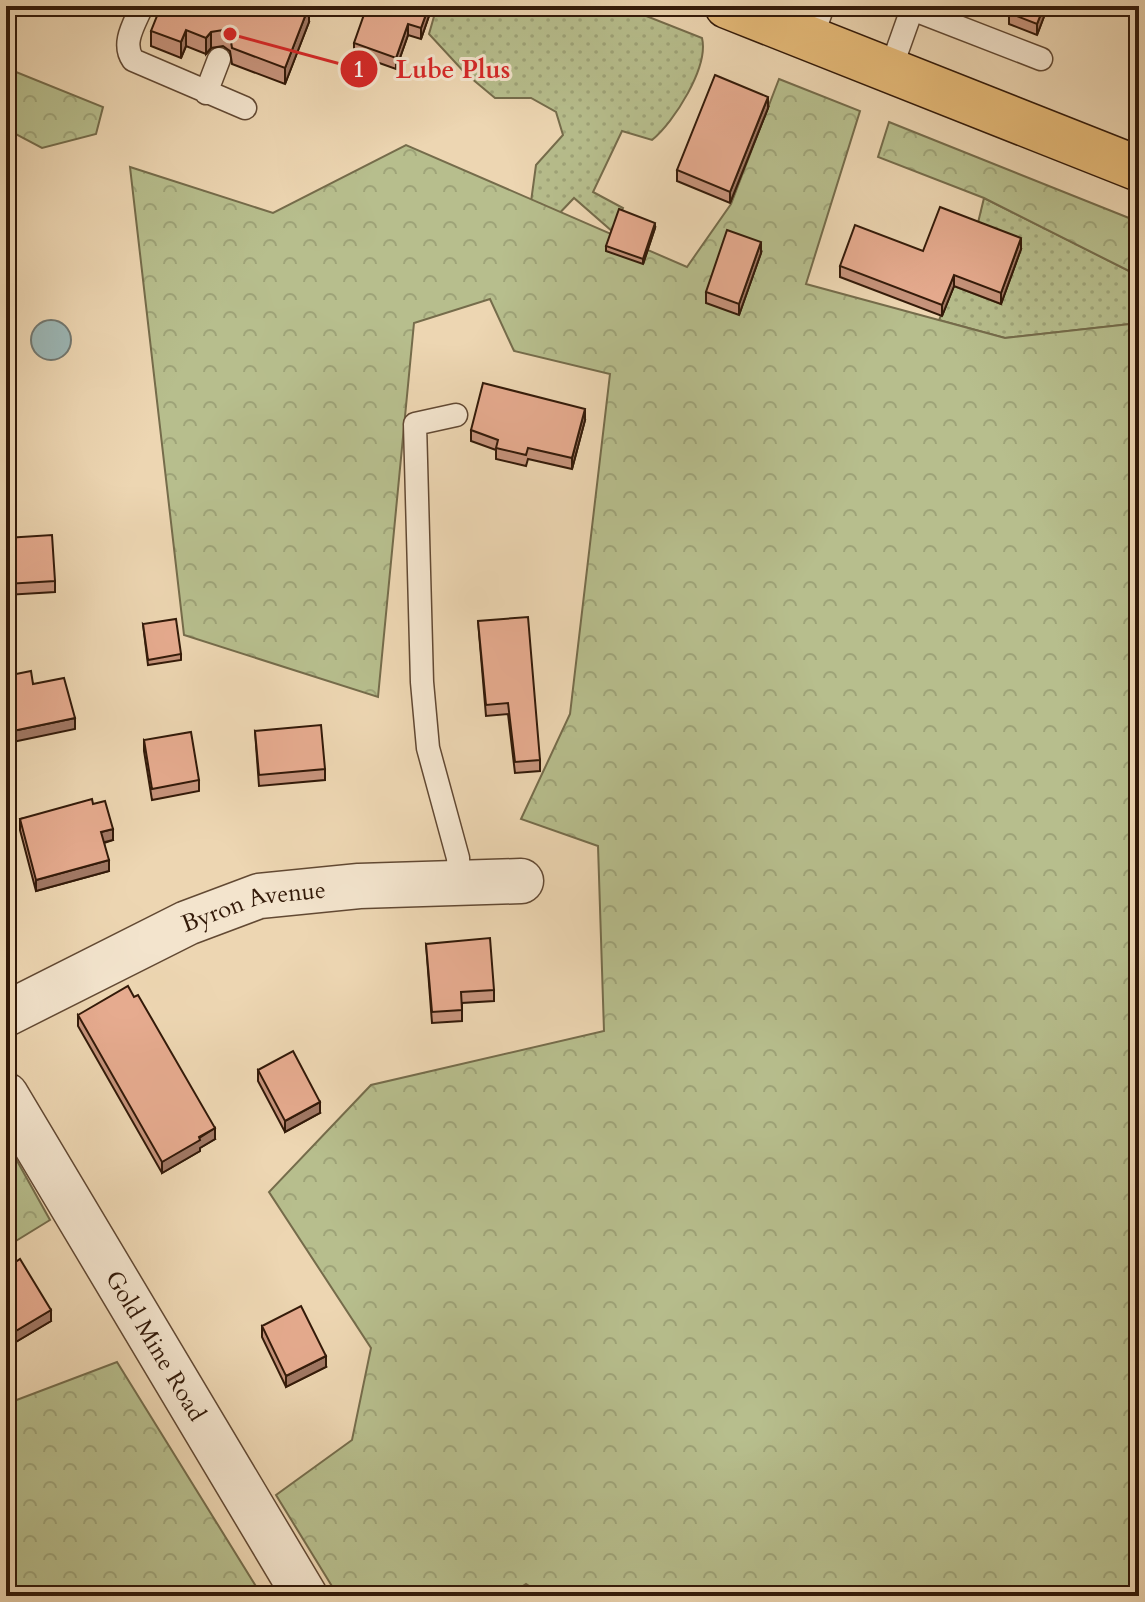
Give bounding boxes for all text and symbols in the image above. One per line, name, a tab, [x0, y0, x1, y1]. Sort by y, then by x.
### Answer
callout: Lube Plus	[339, 44, 526, 94]
text: Lube Plus	[396, 52, 510, 87]
text: 1	[353, 53, 365, 86]
street label: Byron Avenue	[177, 873, 327, 941]
street label: Gold Mine Road	[97, 1264, 213, 1428]

